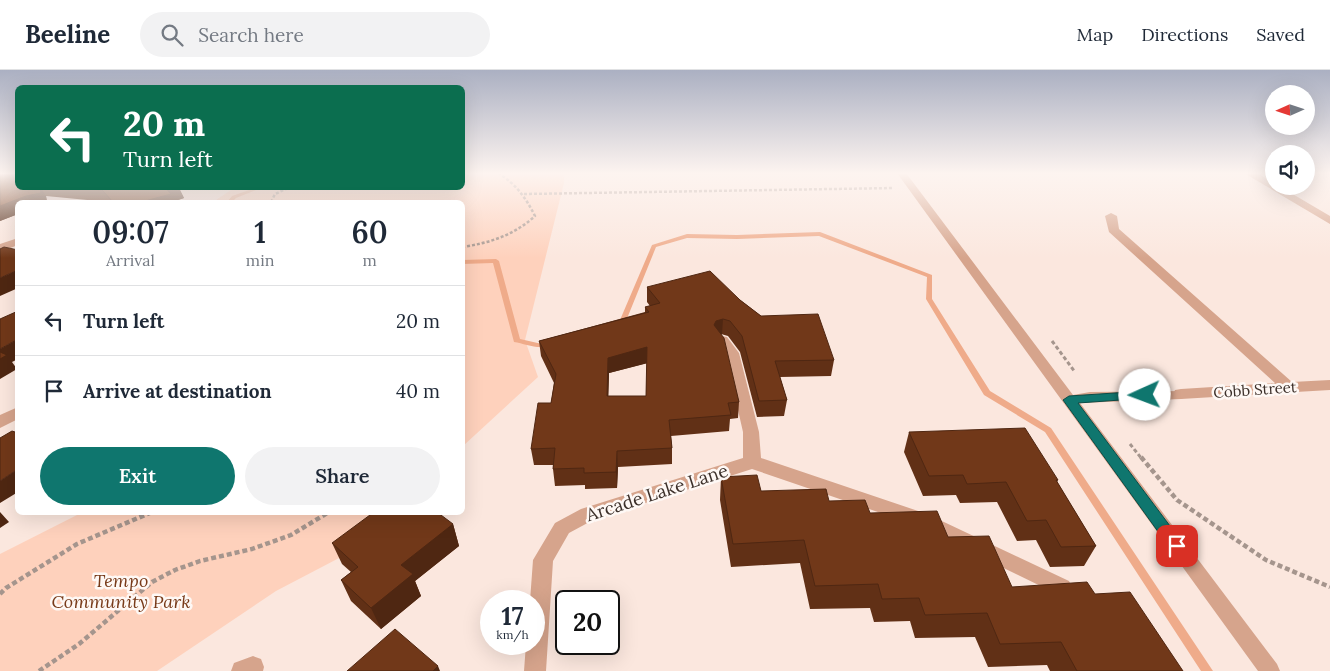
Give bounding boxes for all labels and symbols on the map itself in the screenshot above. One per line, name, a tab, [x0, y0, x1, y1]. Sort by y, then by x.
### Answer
north arrow	[1265, 85, 1315, 135]
position arrow	[1118, 368, 1170, 420]
street label: Cobb Street	[1213, 377, 1297, 402]
street label: Arcade Lake Lane	[582, 459, 731, 527]
pin	[1156, 525, 1198, 567]
park label: Tempo Community Park	[51, 569, 191, 613]
speed limit sign: 20	[555, 590, 620, 655]

